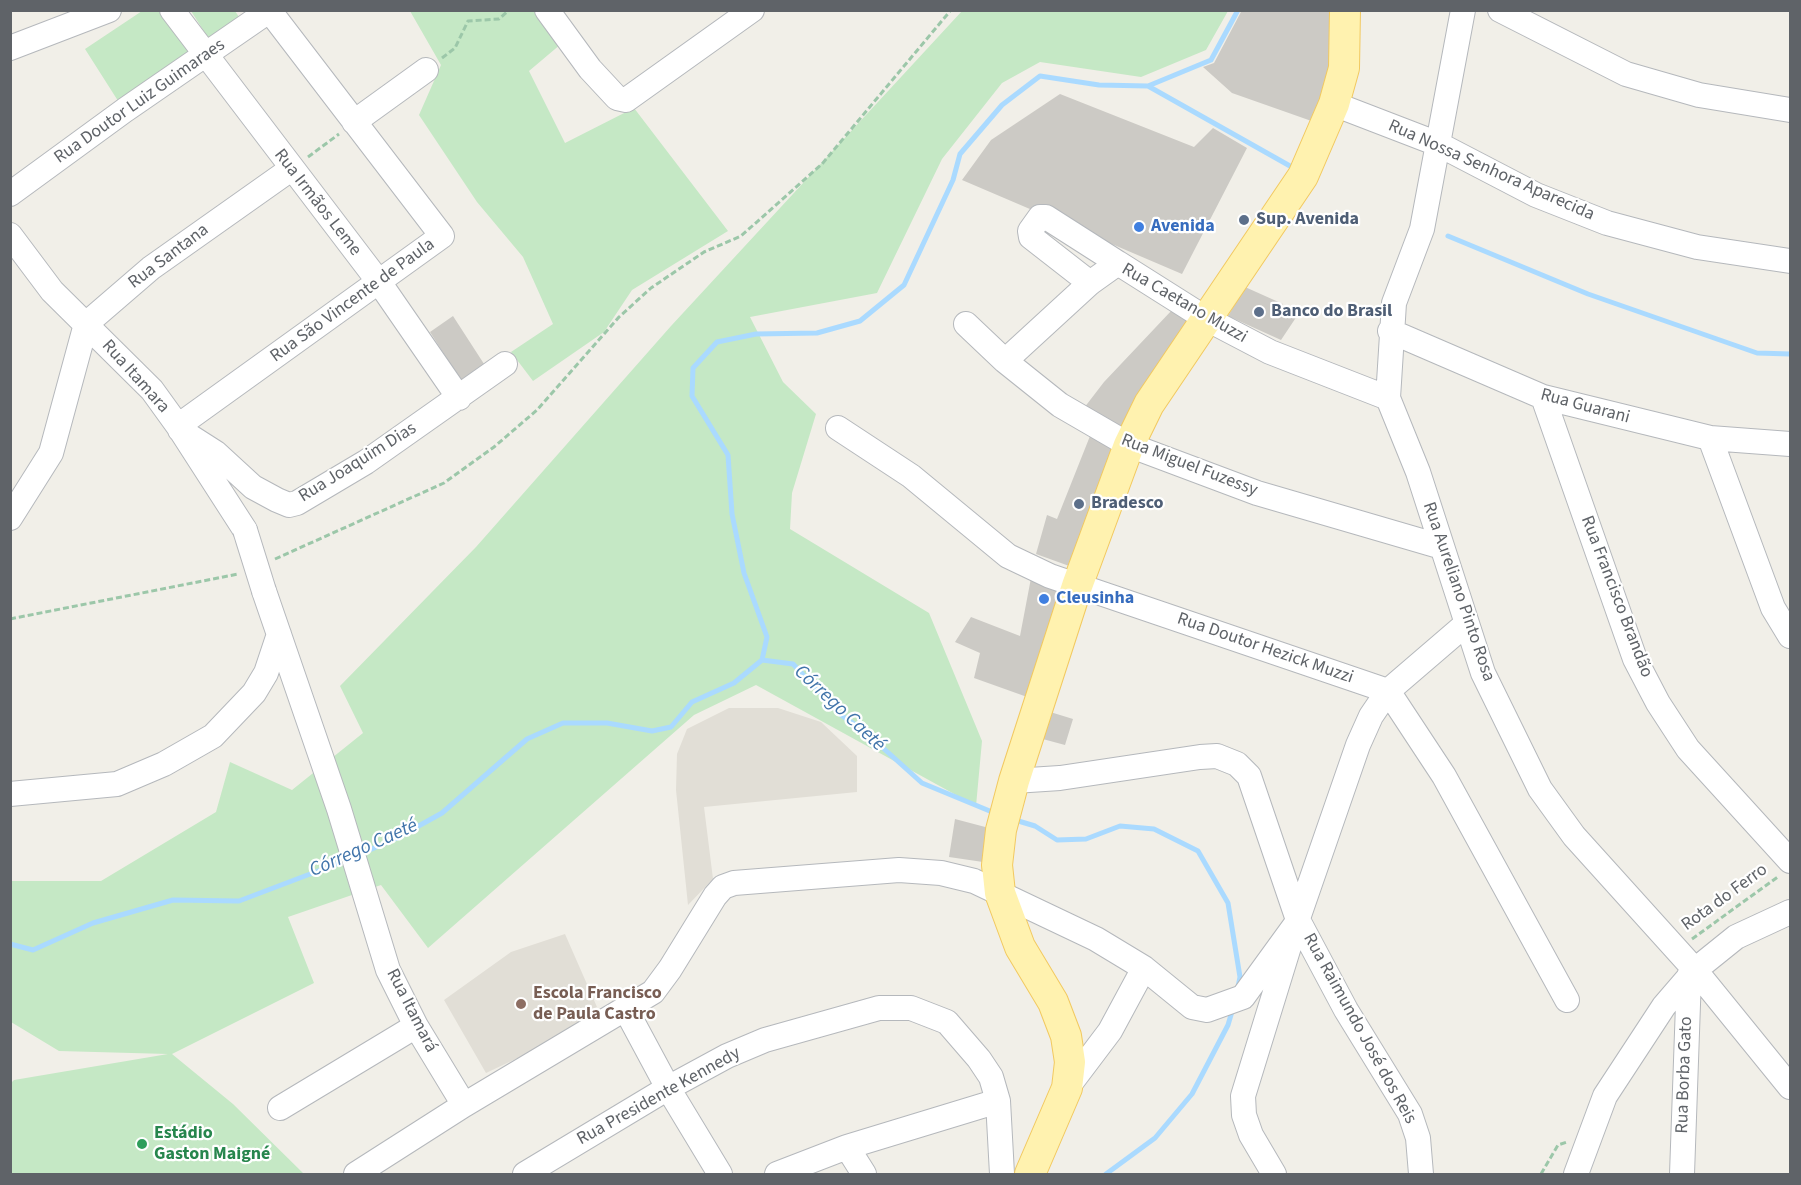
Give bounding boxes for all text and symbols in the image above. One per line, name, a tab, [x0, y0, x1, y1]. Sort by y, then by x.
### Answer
street label: Rua Doutor Luiz Guimaraes	[50, 35, 230, 169]
street label: Rua Nossa Senhora Aparecida	[1385, 116, 1597, 226]
street label: Rua Irmãos Leme	[269, 145, 365, 261]
place label: Sup. Avenida	[1256, 209, 1359, 231]
marker: Sup. Avenida	[1237, 213, 1251, 227]
place label: Avenida	[1151, 216, 1215, 238]
street label: Rua Santana	[125, 220, 213, 294]
marker: Avenida	[1132, 220, 1146, 234]
street label: Rua São Vincente de Paula	[267, 234, 439, 368]
street label: Rua Caetano Muzzi	[1117, 259, 1251, 349]
place label: Banco do Brasil	[1271, 301, 1392, 323]
marker: Banco do Brasil	[1252, 305, 1266, 319]
street label: Rua Itamara	[96, 336, 174, 418]
street label: Rua Guarani	[1538, 385, 1632, 429]
street label: Rua Joaquim Dias	[295, 418, 421, 508]
street label: Rua Miguel Fuzessy	[1118, 430, 1260, 502]
place label: Bradesco	[1091, 493, 1164, 515]
marker: Bradesco	[1072, 497, 1086, 511]
street label: Rua Aureliano Pinto Rosa	[1417, 499, 1499, 685]
street label: Rua Francisco Brandão	[1575, 513, 1657, 681]
place label: Cleusinha	[1056, 588, 1134, 610]
marker: Cleusinha	[1037, 592, 1051, 606]
street label: Rua Doutor Hezick Muzzi	[1174, 609, 1356, 689]
water label: Córrego Caeté	[788, 661, 890, 757]
water label: Córrego Caeté	[306, 814, 422, 884]
street label: Rota do Ferro	[1678, 860, 1772, 936]
street label: Rua Raimundo José dos Reis	[1298, 930, 1420, 1128]
street label: Rua Itamará	[381, 966, 441, 1056]
place label: Escola Francisco de Paula Castro	[533, 983, 662, 1026]
marker: Escola Francisco de Paula Castro	[514, 997, 528, 1011]
street label: Rua Borba Gato	[1672, 1016, 1698, 1134]
street label: Rua Presidente Kennedy	[574, 1043, 744, 1151]
place label: Estádio Gaston Maigné	[154, 1123, 270, 1166]
marker: Estádio Gaston Maigné	[135, 1137, 149, 1151]

